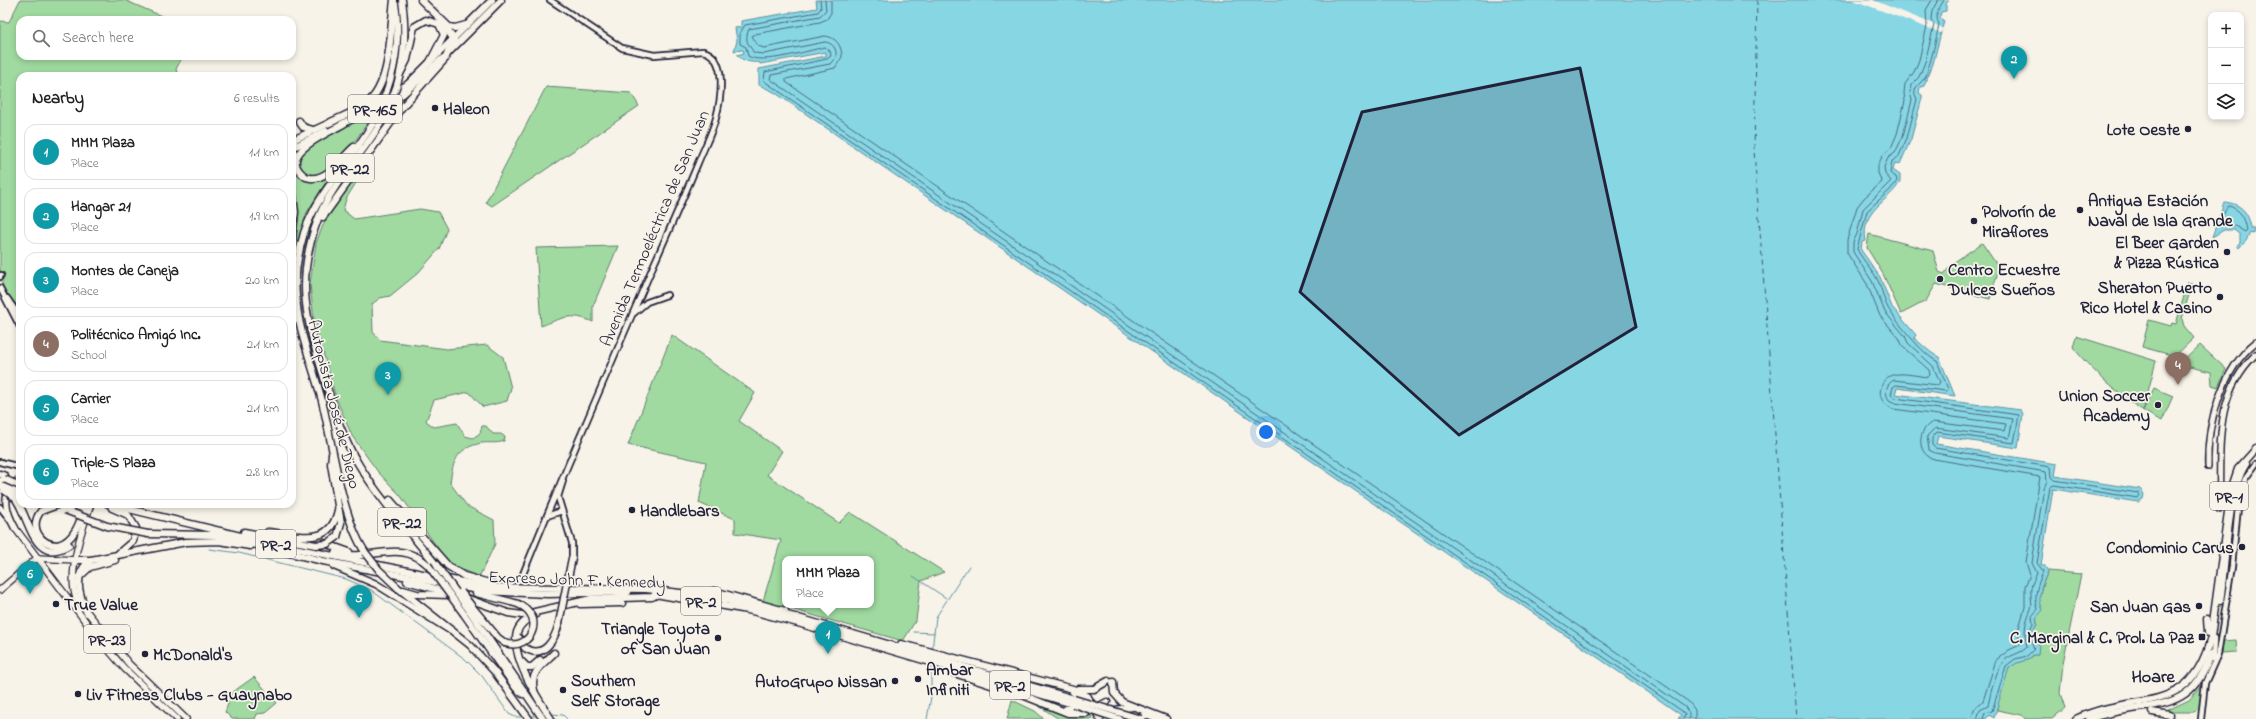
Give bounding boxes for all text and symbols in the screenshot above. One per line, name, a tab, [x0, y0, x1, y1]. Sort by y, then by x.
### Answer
map controls	[2208, 12, 2244, 120]
button: +	[2208, 12, 2244, 48]
search box	[16, 16, 296, 60]
icon: search	[30, 27, 52, 49]
text: Search here	[62, 27, 134, 49]
pin: 2	[2001, 46, 2027, 79]
button: −	[2208, 48, 2244, 84]
button: layers	[2208, 84, 2244, 120]
text: Nearby	[32, 86, 84, 111]
text: 6 results	[234, 89, 280, 108]
road number: PR-165	[348, 95, 402, 123]
place label: Haleon	[443, 97, 490, 122]
marker: Haleon	[430, 103, 440, 113]
street label: Avenida Termoeléctrica de San Juan	[594, 107, 717, 351]
place label: Lote Oeste	[2107, 118, 2181, 143]
marker: Lote Oeste	[2183, 124, 2193, 134]
text: MMM Plaza	[71, 132, 135, 154]
text: 1	[44, 143, 48, 162]
text: 1.1 km	[249, 143, 279, 162]
text: Place	[71, 154, 99, 173]
road number: PR-22	[326, 154, 374, 182]
place label: Antigua Estación Naval de Isla Grande	[2088, 189, 2234, 234]
text: Hangar 21	[71, 196, 131, 218]
place label: Polvorín de Miraflores	[1982, 200, 2057, 245]
marker: Antigua Estación Naval de Isla Grande	[2075, 205, 2085, 215]
text: 2	[43, 207, 49, 226]
text: 1.9 km	[249, 207, 279, 226]
marker: Polvorín de Miraflores	[1969, 216, 1979, 226]
text: Place	[71, 218, 99, 237]
place label: El Beer Garden & Pizza Rústica	[2113, 231, 2220, 276]
marker: El Beer Garden & Pizza Rústica	[2222, 247, 2232, 257]
place label: Centro Ecuestre Dulces Sueños	[1947, 258, 2061, 303]
text: Montes de Caneja	[71, 260, 179, 282]
text: 3	[43, 271, 49, 290]
text: 2.0 km	[245, 271, 279, 290]
marker: Centro Ecuestre Dulces Sueños	[1935, 274, 1945, 284]
place label: Sheraton Puerto Rico Hotel & Casino	[2080, 276, 2212, 321]
text: Place	[71, 282, 99, 301]
marker: Sheraton Puerto Rico Hotel & Casino	[2215, 292, 2225, 302]
street label: Autopista José de Diego	[298, 317, 367, 492]
text: Politécnico Amigó Inc.	[71, 324, 201, 346]
text: 4	[43, 335, 49, 354]
text: 2.1 km	[247, 335, 279, 354]
text: School	[71, 346, 107, 365]
pin: 4	[2165, 352, 2191, 385]
pin: 3	[375, 362, 401, 395]
place label: Union Soccer Academy	[2059, 384, 2151, 431]
text: Carrier	[71, 388, 111, 410]
text: 5	[42, 399, 50, 418]
text: 2.1 km	[247, 399, 279, 418]
marker: Union Soccer Academy	[2153, 400, 2163, 410]
text: Place	[71, 410, 99, 429]
your location	[1256, 422, 1276, 442]
text: Triple-S Plaza	[71, 452, 156, 474]
text: 6	[43, 463, 49, 482]
text: 2.8 km	[246, 463, 279, 482]
text: Place	[71, 474, 99, 493]
road number: PR-1	[2210, 482, 2248, 510]
place label: Handlebars	[640, 499, 720, 524]
marker: Handlebars	[627, 505, 637, 515]
road number: PR-22	[378, 508, 426, 536]
road number: PR-2	[256, 530, 296, 558]
place label: Condominio Carus	[2106, 536, 2234, 561]
marker: Condominio Carus	[2237, 542, 2247, 552]
popup	[782, 556, 874, 608]
pin: 6	[17, 561, 43, 594]
text: MMM Plaza	[796, 562, 860, 584]
street label: Expreso John F. Kennedy	[488, 565, 666, 597]
text: Place	[796, 584, 824, 603]
pin: 5	[346, 585, 372, 618]
road number: PR-2	[681, 587, 721, 615]
place label: True Value	[64, 593, 139, 618]
place label: San Juan Gas	[2090, 595, 2191, 620]
marker: True Value	[51, 599, 61, 609]
marker: San Juan Gas	[2194, 601, 2204, 611]
place label: Triangle Toyota of San Juan	[601, 617, 711, 662]
pin: 1	[815, 621, 841, 654]
road number: PR-23	[84, 625, 130, 653]
place label: C. Marginal & C. Prol. La Paz	[2010, 626, 2195, 653]
marker: C. Marginal & C. Prol. La Paz	[2197, 632, 2207, 642]
marker: Triangle Toyota of San Juan	[713, 633, 723, 643]
place label: McDonald's	[153, 643, 233, 668]
marker: McDonald's	[140, 649, 150, 659]
place label: Ambar Infiniti	[926, 658, 974, 703]
district label: Hoare	[2131, 665, 2176, 691]
place label: Southern Self Storage	[571, 669, 661, 716]
place label: AutoGrupo Nissan	[755, 670, 888, 695]
road number: PR-2	[990, 671, 1030, 699]
marker: Ambar Infiniti	[913, 674, 923, 684]
marker: AutoGrupo Nissan	[890, 676, 900, 686]
place label: Liv Fitness Clubs - Guaynabo	[86, 683, 292, 710]
marker: Southern Self Storage	[558, 685, 568, 695]
marker: Liv Fitness Clubs - Guaynabo	[73, 689, 83, 699]

